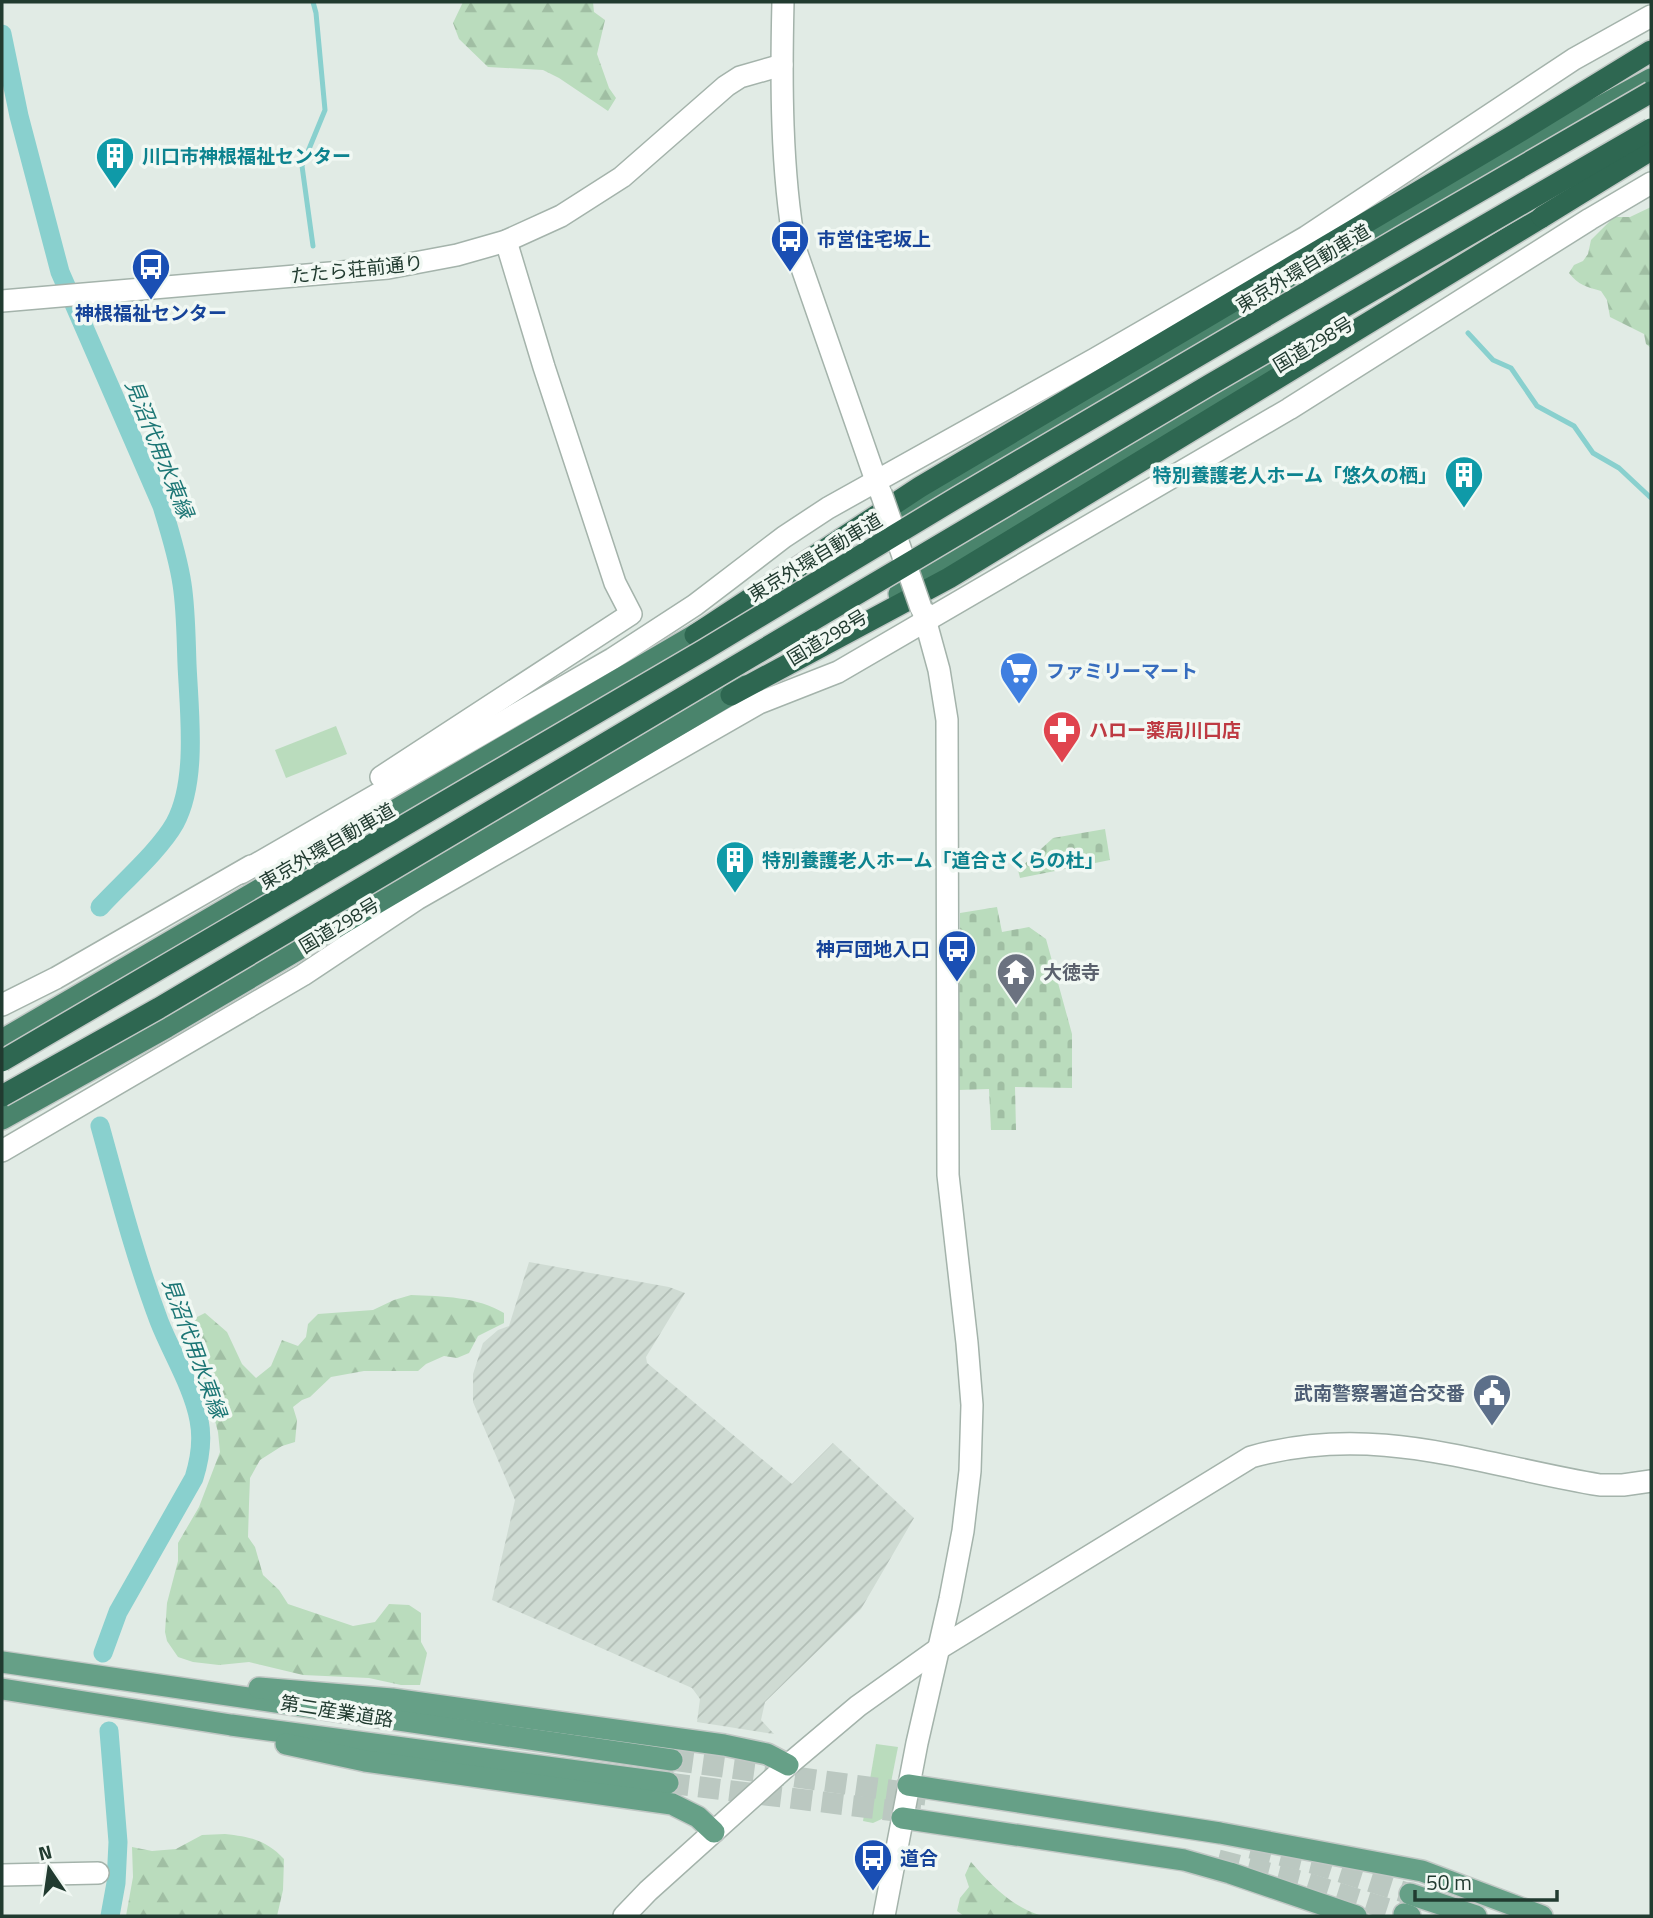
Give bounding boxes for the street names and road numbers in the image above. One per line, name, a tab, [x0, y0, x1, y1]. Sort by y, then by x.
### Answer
street label: 東京外環自動車道	[1230, 216, 1375, 319]
street label: たたら荘前通り	[289, 247, 425, 290]
street label: 国道298号	[1267, 308, 1358, 379]
street label: 東京外環自動車道	[742, 505, 887, 608]
street label: 国道298号	[781, 601, 872, 672]
street label: 東京外環自動車道	[254, 795, 400, 896]
street label: 国道298号	[293, 889, 384, 960]
street label: 第二産業道路	[279, 1687, 396, 1734]

